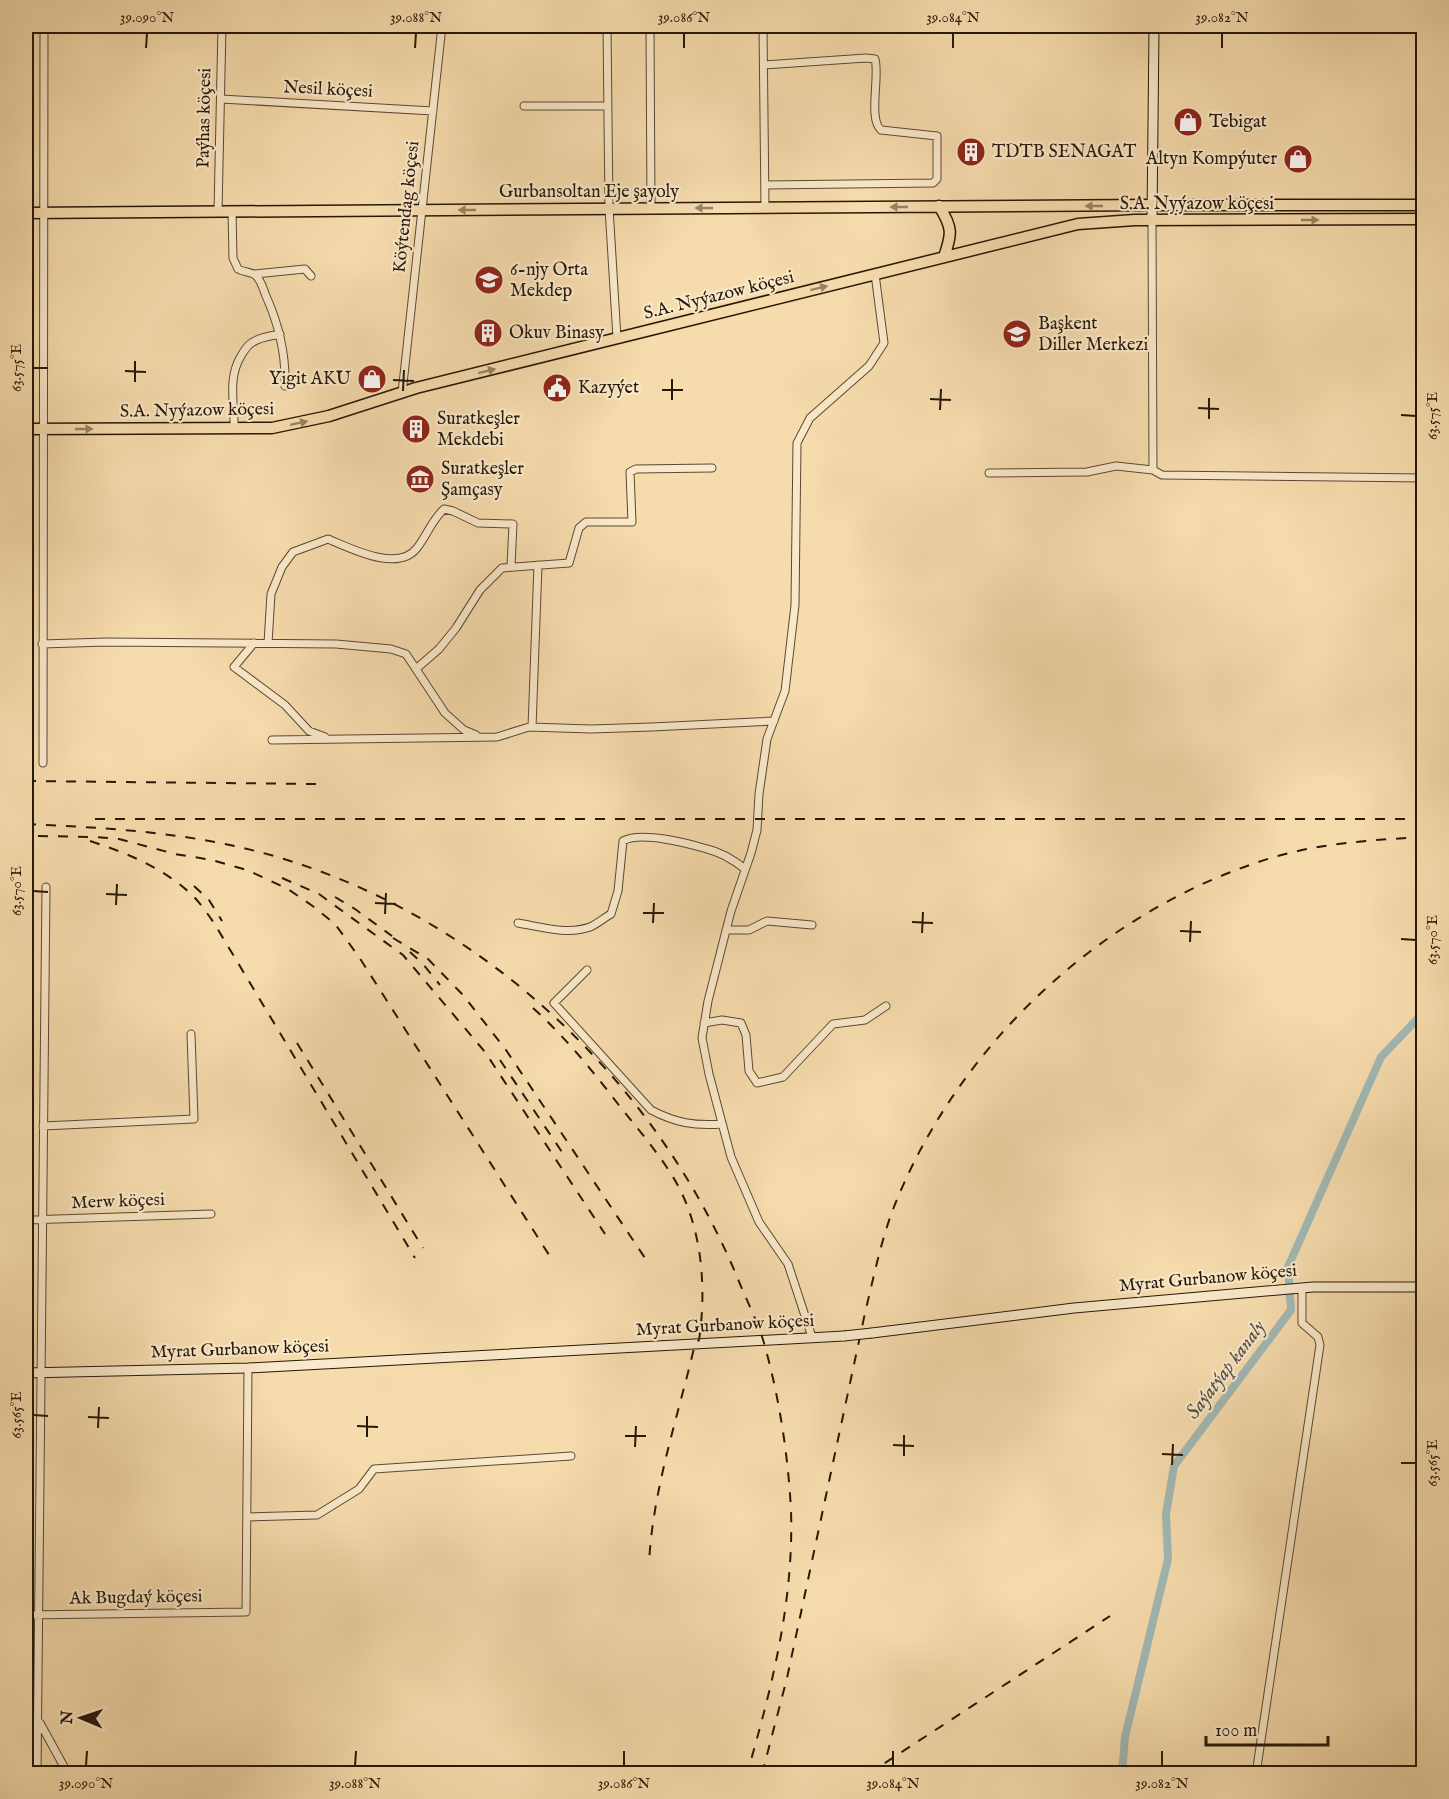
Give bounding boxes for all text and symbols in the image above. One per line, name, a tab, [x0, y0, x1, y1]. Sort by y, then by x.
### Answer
text: 39.090°N	[120, 8, 174, 27]
text: 39.088°N	[390, 8, 442, 27]
text: 39.086°N	[658, 8, 710, 27]
text: 39.084°N	[926, 8, 980, 27]
text: 39.082°N	[1195, 8, 1249, 27]
street label: Paýhas köçesi	[193, 67, 217, 168]
street label: Nesil köçesi	[283, 76, 374, 104]
shop icon: Tebigat	[1172, 106, 1204, 138]
place label: Tebigat	[1209, 111, 1267, 134]
building icon: TDTB SENAGAT	[955, 136, 987, 168]
street label: Köýtendag köçesi	[389, 140, 425, 274]
place label: TDTB SENAGAT	[992, 141, 1136, 164]
shop icon: Altyn Kompýuter	[1282, 143, 1314, 175]
place label: Altyn Kompýuter	[1145, 148, 1277, 171]
street label: Gurbansoltan Eje şayoly	[499, 181, 679, 204]
street label: S.A. Nyýazow köçesi	[1120, 193, 1274, 216]
one-way arrow	[1084, 201, 1103, 210]
one-way arrow	[889, 202, 908, 212]
one-way arrow	[694, 203, 713, 213]
one-way arrow	[457, 205, 476, 214]
one-way arrow	[1300, 215, 1319, 225]
place label: 6-njy Orta Mekdep	[510, 259, 588, 303]
school or university icon: 6-njy Orta Mekdep	[473, 264, 505, 296]
street label: S.A. Nyýazow köçesi	[641, 266, 797, 326]
one-way arrow	[810, 283, 828, 293]
place label: Başkent Diller Merkezi	[1038, 313, 1149, 357]
building icon: Okuv Binasy	[472, 317, 504, 349]
school or university icon: Başkent Diller Merkezi	[1001, 318, 1033, 350]
place label: Okuv Binasy	[509, 322, 604, 345]
text: 63.575°E	[7, 344, 26, 392]
shop icon: Yigit AKU	[356, 363, 388, 395]
one-way arrow	[478, 365, 496, 375]
place label: Yigit AKU	[269, 368, 352, 391]
public building icon: Kazyýet	[541, 372, 573, 404]
place label: Kazyýet	[578, 377, 639, 400]
text: 63.575°E	[1423, 392, 1442, 440]
street label: S.A. Nyýazow köçesi	[120, 398, 275, 424]
place label: Suratkeşler Mekdebi	[437, 408, 520, 452]
building icon: Suratkeşler Mekdebi	[400, 413, 432, 445]
one-way arrow	[290, 418, 309, 427]
one-way arrow	[74, 424, 93, 434]
place label: Suratkeşler Şamçasy	[441, 458, 524, 502]
museum icon: Suratkeşler Şamçasy	[404, 463, 436, 495]
text: 63.570°E	[7, 866, 26, 916]
text: 63.570°E	[1423, 915, 1442, 965]
street label: Merw köçesi	[71, 1189, 165, 1215]
street label: Myrat Gurbanow köçesi	[1118, 1260, 1298, 1298]
street label: Myrat Gurbanow köçesi	[635, 1310, 815, 1342]
water label: Saýatýap kanaly	[1181, 1315, 1272, 1424]
street label: Myrat Gurbanow köçesi	[150, 1335, 330, 1365]
text: 63.565°E	[7, 1391, 26, 1439]
text: 63.565°E	[1423, 1439, 1442, 1487]
street label: Ak Bugdaý köçesi	[68, 1585, 203, 1611]
north arrow	[51, 1688, 111, 1748]
scale bar	[1206, 1709, 1328, 1747]
text: N	[58, 1710, 78, 1726]
text: 100 m	[1215, 1720, 1257, 1743]
text: 39.090°N	[59, 1774, 113, 1793]
text: 39.088°N	[329, 1774, 381, 1793]
text: 39.086°N	[598, 1774, 650, 1793]
text: 39.084°N	[866, 1774, 920, 1793]
text: 39.082°N	[1135, 1774, 1189, 1793]

